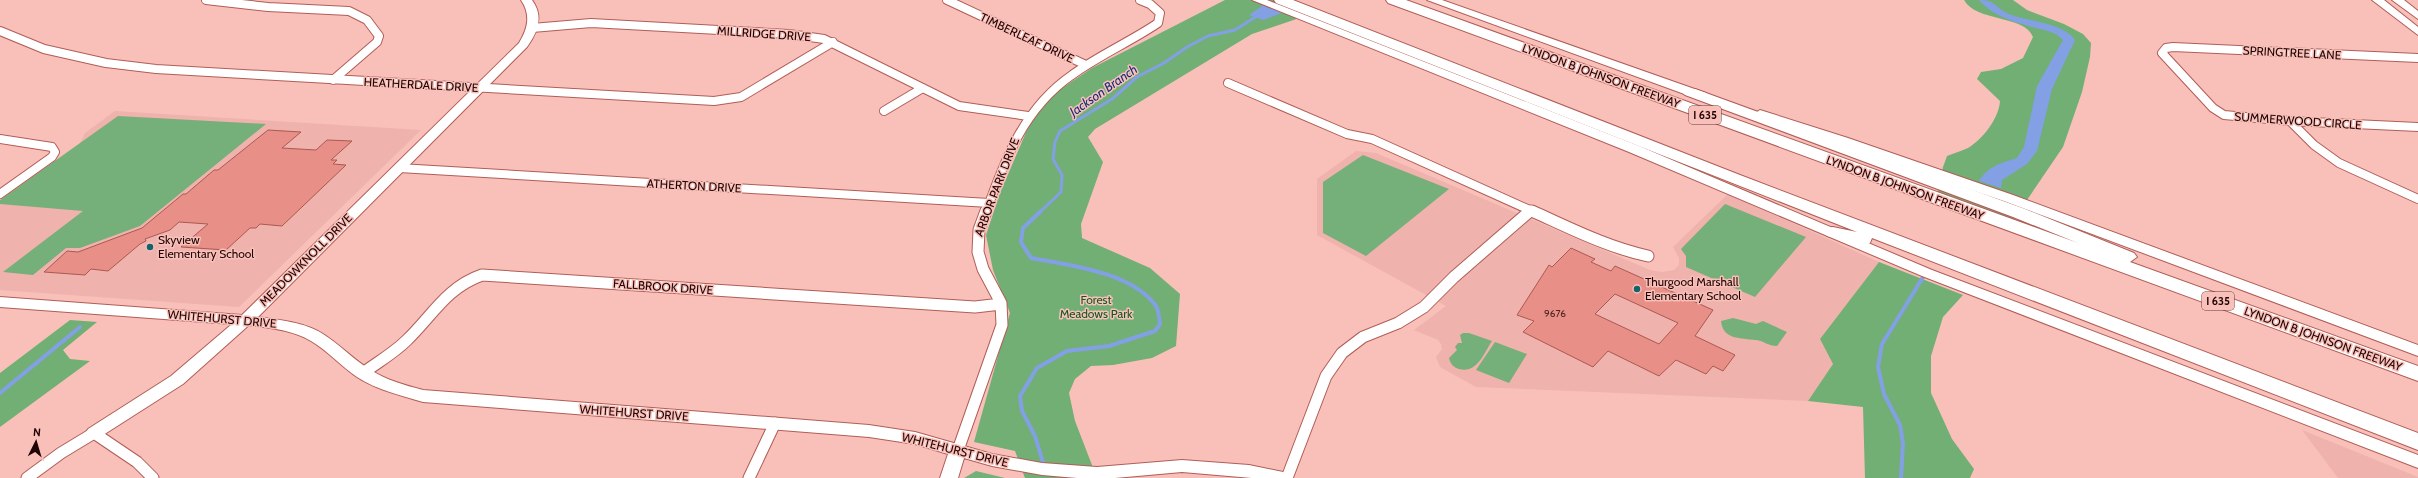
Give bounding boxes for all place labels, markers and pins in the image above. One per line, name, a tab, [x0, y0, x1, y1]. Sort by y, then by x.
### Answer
place label: Skyview Elementary School	[158, 232, 254, 261]
marker: Skyview Elementary School	[145, 242, 155, 252]
place label: Thurgood Marshall Elementary School	[1645, 274, 1741, 303]
marker: Thurgood Marshall Elementary School	[1632, 284, 1642, 294]

